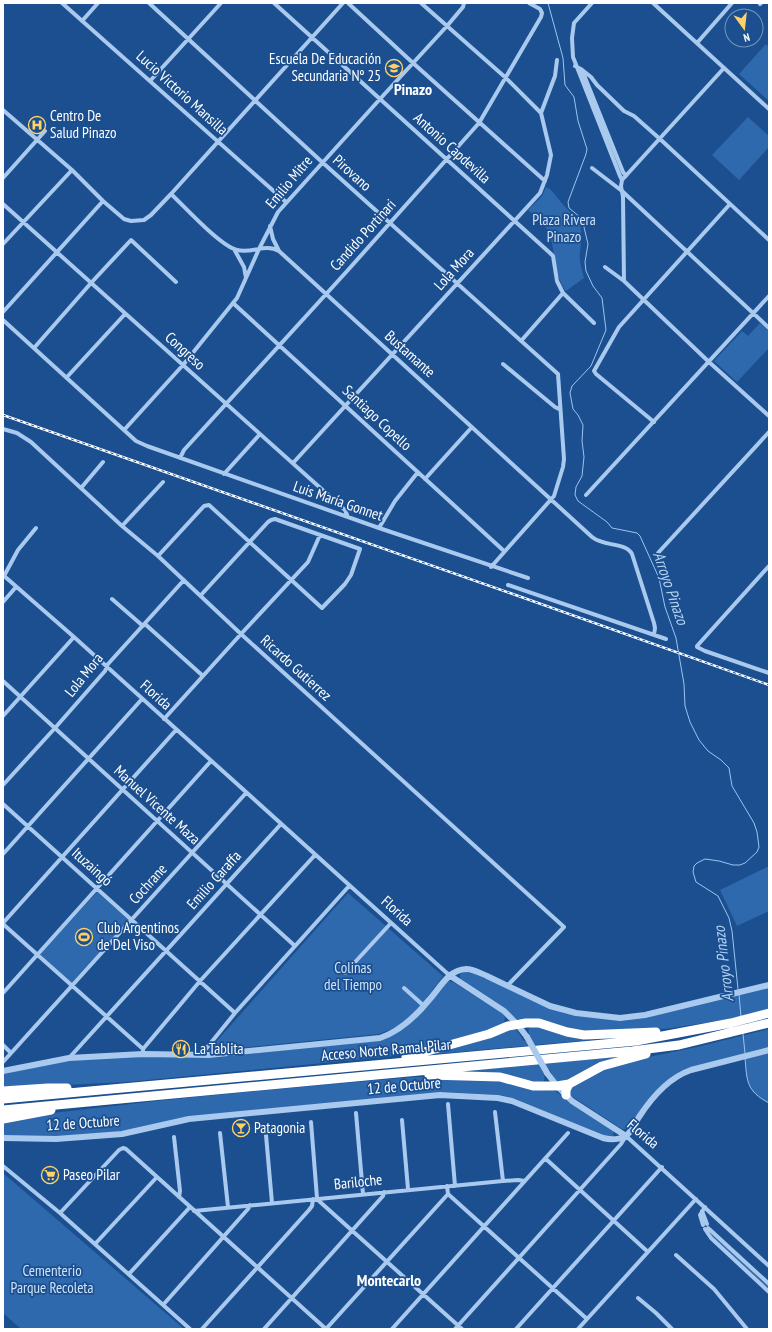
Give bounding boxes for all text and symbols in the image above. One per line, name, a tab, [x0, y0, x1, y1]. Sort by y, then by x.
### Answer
north arrow	[724, 8, 764, 48]
text: N	[742, 30, 751, 45]
street label: Lucio Victorio Mansilla	[133, 46, 232, 139]
place label: Escuela De Educación Secundaria Nº 25	[269, 49, 381, 85]
school or university icon: Escuela De Educación Secundaria Nº 25	[384, 58, 404, 78]
district label: Pinazo	[394, 79, 432, 99]
place label: Centro De Salud Pinazo	[50, 106, 116, 142]
street label: Antonio Capdevilla	[410, 108, 495, 187]
hospital icon: Centro De Salud Pinazo	[27, 115, 47, 135]
street label: Pirovano	[329, 150, 376, 195]
street label: Emilio Mitre	[261, 151, 316, 212]
street label: Candido Portinari	[326, 195, 400, 274]
park label: Plaza Rivera Pinazo	[532, 210, 596, 246]
street label: Lola Mora	[430, 243, 478, 294]
street label: Bustamante	[381, 326, 439, 381]
street label: Congreso	[161, 328, 209, 374]
street label: Santiago Copello	[339, 381, 416, 454]
street label: Luis María Gonnet	[291, 476, 385, 525]
water label: Arroyo Pinazo	[649, 549, 693, 628]
street label: Ricardo Gutierrez	[257, 631, 336, 705]
street label: Lola Mora	[60, 649, 107, 700]
street label: Florida	[137, 676, 176, 714]
street label: Manuel Vicente Maza	[110, 761, 204, 848]
street label: Ituzaingó	[68, 843, 117, 890]
street label: Emilio Caraffa	[182, 846, 245, 913]
street label: Cochrane	[125, 860, 171, 908]
street label: Florida	[378, 892, 417, 930]
place label: Club Argentinos de Del Viso	[97, 918, 179, 954]
water label: Arroyo Pinazo	[708, 924, 738, 1003]
sports icon: Club Argentinos de Del Viso	[74, 927, 94, 947]
park label: Colinas del Tiempo	[324, 958, 382, 994]
street label: Acceso Norte Ramal Pilar	[321, 1034, 452, 1065]
restaurant icon: La Tablita	[171, 1039, 191, 1059]
place label: La Tablita	[194, 1039, 244, 1058]
street label: 12 de Octubre	[366, 1073, 441, 1098]
street label: 12 de Octubre	[46, 1110, 120, 1135]
street label: Florida	[623, 1115, 663, 1152]
bar icon: Patagonia	[231, 1118, 251, 1138]
place label: Patagonia	[254, 1118, 305, 1137]
supermarket icon: Paseo Pilar	[40, 1165, 60, 1185]
place label: Paseo Pilar	[63, 1165, 121, 1184]
street label: Bariloche	[333, 1170, 383, 1193]
park label: Cementerio Parque Recoleta	[11, 1261, 93, 1297]
district label: Montecarlo	[357, 1270, 421, 1290]

